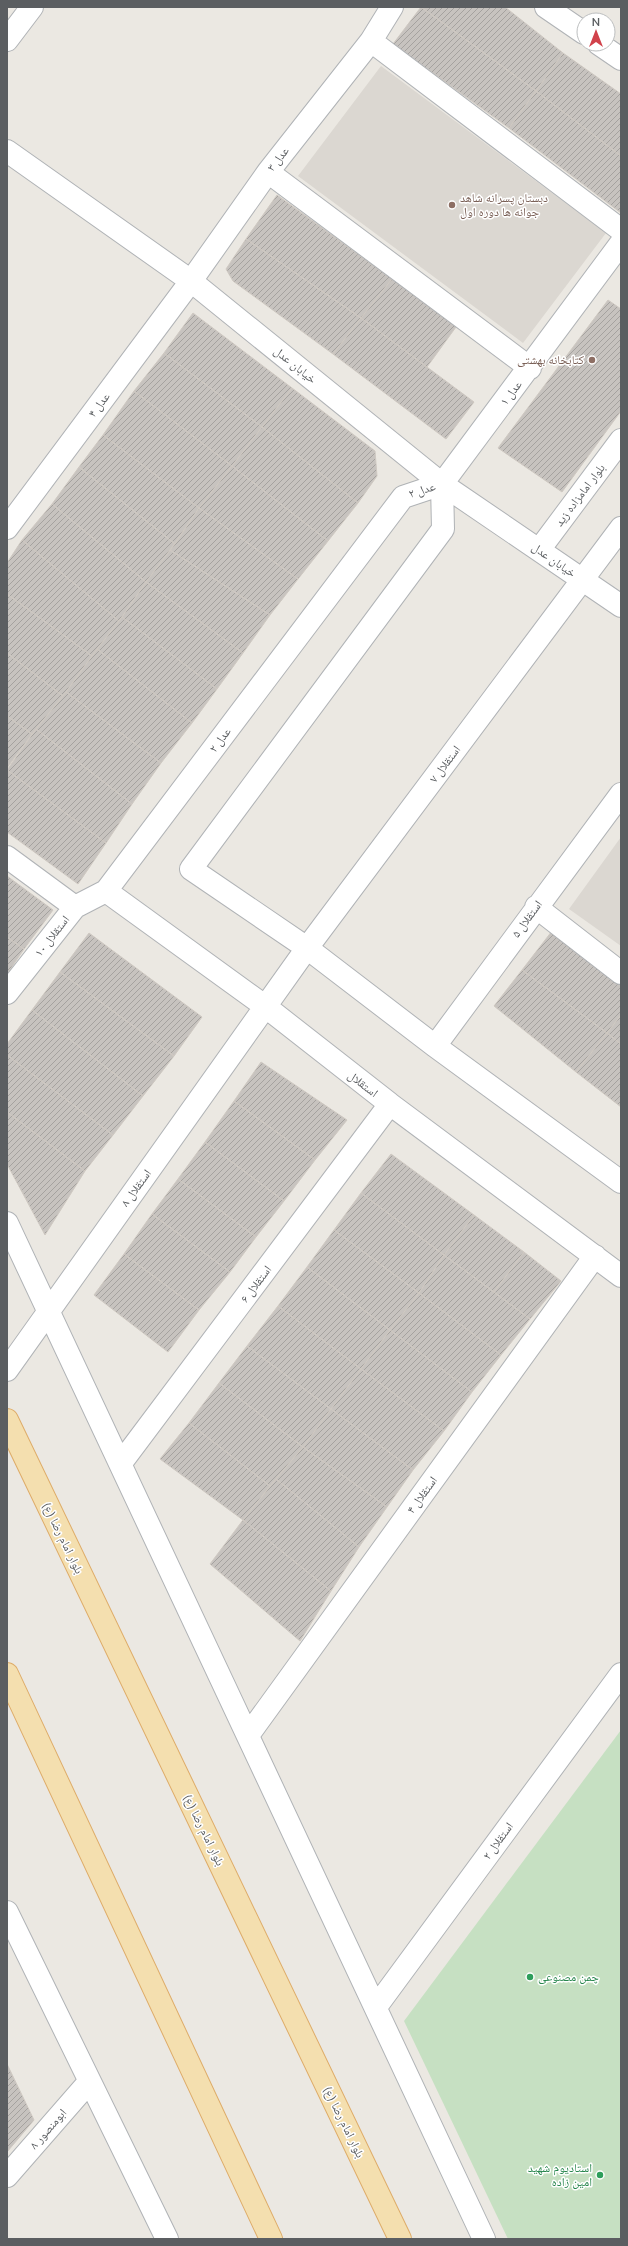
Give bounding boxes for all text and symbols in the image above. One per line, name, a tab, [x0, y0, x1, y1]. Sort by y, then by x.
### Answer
north arrow	[576, 12, 616, 52]
text: N	[592, 15, 600, 29]
street label: عدل ۳	[263, 143, 292, 174]
place label: دبستان پسرانه شاهد جوانه ها دوره اول	[460, 190, 548, 219]
marker: دبستان پسرانه شاهد جوانه ها دوره اول	[447, 200, 457, 210]
street label: خیابان عدل	[271, 343, 320, 387]
place label: کتابخانه بهشتی	[517, 352, 584, 367]
marker: کتابخانه بهشتی	[587, 355, 597, 365]
street label: عدل ۱	[496, 377, 525, 408]
street label: عدل ۴	[84, 389, 113, 420]
street label: بلوار امامزاده زید	[551, 460, 608, 529]
street label: عدل ۲	[406, 478, 437, 501]
street label: خیابان عدل	[529, 539, 580, 581]
street label: عدل ۲	[205, 724, 234, 755]
street label: استقلال ۷	[426, 742, 464, 785]
street label: استقلال ۵	[508, 897, 545, 940]
street label: استقلال ۱۰	[31, 912, 72, 959]
street label: استقلال	[345, 1067, 381, 1100]
street label: استقلال ۸	[117, 1166, 154, 1209]
street label: استقلال ۶	[237, 1262, 275, 1305]
street label: استقلال ۴	[403, 1473, 440, 1516]
street label: بلوار امام رضا (ع)	[39, 1499, 87, 1577]
street label: بلوار امام رضا (ع)	[180, 1791, 228, 1869]
street label: استقلال ۲	[479, 1819, 516, 1862]
place label: چمن مصنوعی	[538, 1969, 599, 1984]
marker: چمن مصنوعی	[525, 1972, 535, 1982]
street label: بلوار امام رضا (ع)	[320, 2083, 368, 2161]
street label: ابومنصور ۸	[26, 2105, 70, 2152]
place label: استادیوم شهید امین زاده	[528, 2160, 592, 2189]
marker: استادیوم شهید امین زاده	[595, 2170, 605, 2180]

